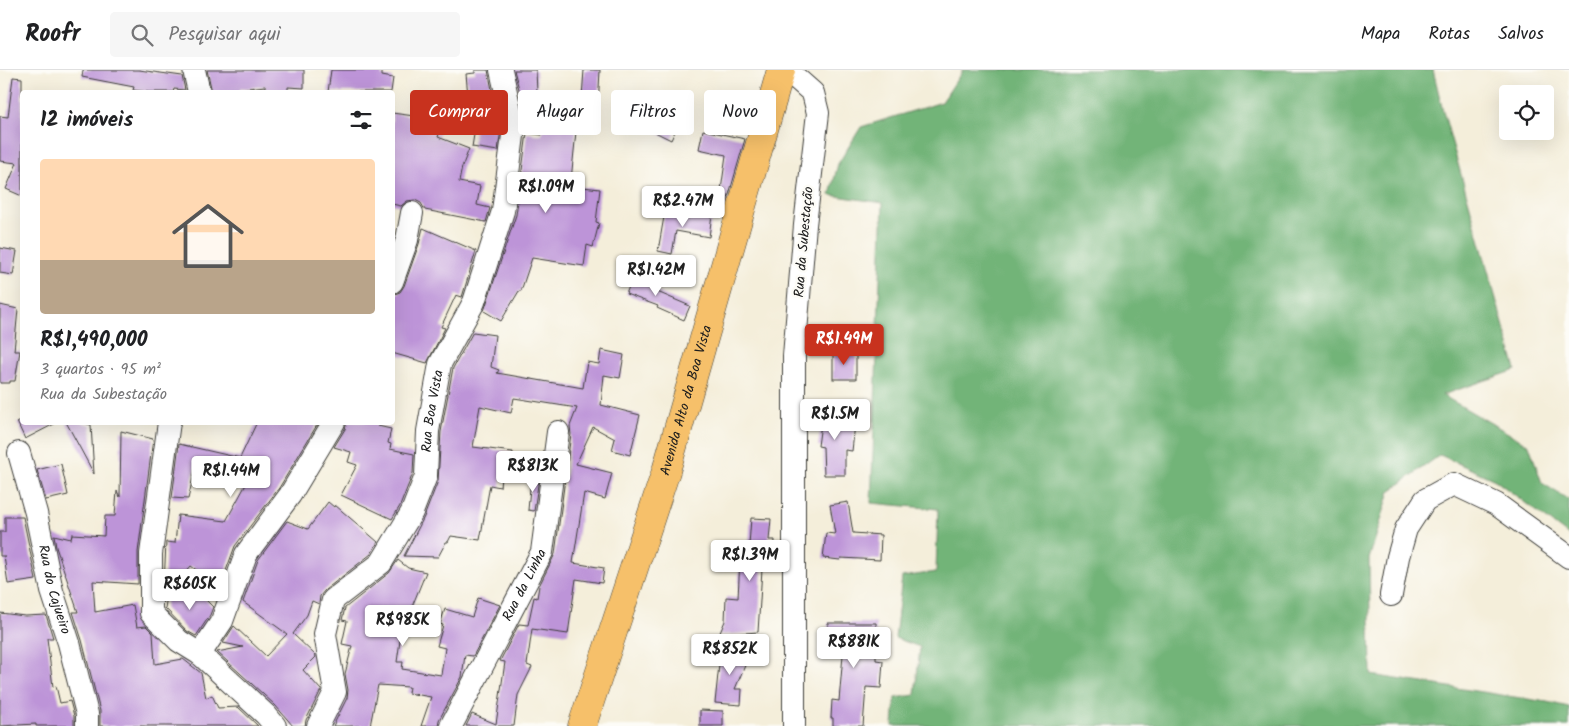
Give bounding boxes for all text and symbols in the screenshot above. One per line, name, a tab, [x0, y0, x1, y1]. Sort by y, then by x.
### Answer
search box	[110, 12, 460, 57]
text: Roofr	[25, 15, 80, 54]
text: Pesquisar aqui	[168, 20, 281, 50]
text: Mapa	[1361, 20, 1400, 49]
text: Rotas	[1428, 20, 1470, 49]
text: Salvos	[1498, 20, 1544, 49]
icon: search	[128, 21, 156, 49]
map controls	[1499, 85, 1554, 140]
button: locate	[1499, 85, 1554, 140]
chip: Comprar	[410, 90, 508, 135]
chip: Alugar	[518, 90, 601, 135]
chip: Filtros	[611, 90, 694, 135]
chip: Novo	[704, 90, 776, 135]
text: 12 imóveis	[40, 104, 133, 137]
icon: filters	[347, 106, 375, 134]
pin: R$1.09M	[500, 172, 592, 214]
text: R$1.09M	[518, 175, 574, 200]
pin: R$2.47M	[637, 186, 729, 228]
street label: Rua da Subestação	[788, 186, 820, 298]
text: R$2.47M	[653, 189, 713, 214]
icon: home	[163, 191, 253, 281]
pin: R$1.42M	[610, 254, 702, 297]
text: R$1.42M	[627, 258, 685, 283]
street label: Avenida Alto da Boa Vista	[654, 323, 718, 478]
text: R$1,490,000	[40, 324, 148, 357]
pin: R$1.49M	[798, 324, 890, 366]
text: R$1.49M	[816, 327, 872, 352]
text: 3 quartos · 95 m²	[40, 357, 161, 382]
street label: Rua Boa Vista	[416, 368, 450, 453]
text: Rua da Subestação	[40, 382, 167, 407]
pin: R$1.5M	[794, 398, 876, 441]
text: R$1.5M	[811, 402, 859, 427]
pin: R$813K	[492, 450, 574, 493]
text: R$813K	[507, 454, 559, 479]
pin: R$1.44M	[185, 456, 277, 498]
text: R$1.44M	[202, 459, 260, 484]
pin: R$1.39M	[704, 540, 796, 582]
street label: Rua do Cajueiro	[32, 543, 76, 637]
text: R$1.39M	[722, 543, 778, 568]
street label: Rua da Linha	[497, 545, 553, 625]
pin: R$605K	[149, 568, 231, 611]
text: R$605K	[163, 572, 217, 597]
pin: R$985K	[362, 604, 444, 647]
text: R$985K	[376, 608, 430, 633]
pin: R$881K	[813, 626, 895, 669]
text: R$881K	[828, 630, 880, 655]
pin: R$852K	[689, 634, 771, 676]
text: R$852K	[702, 637, 758, 662]

